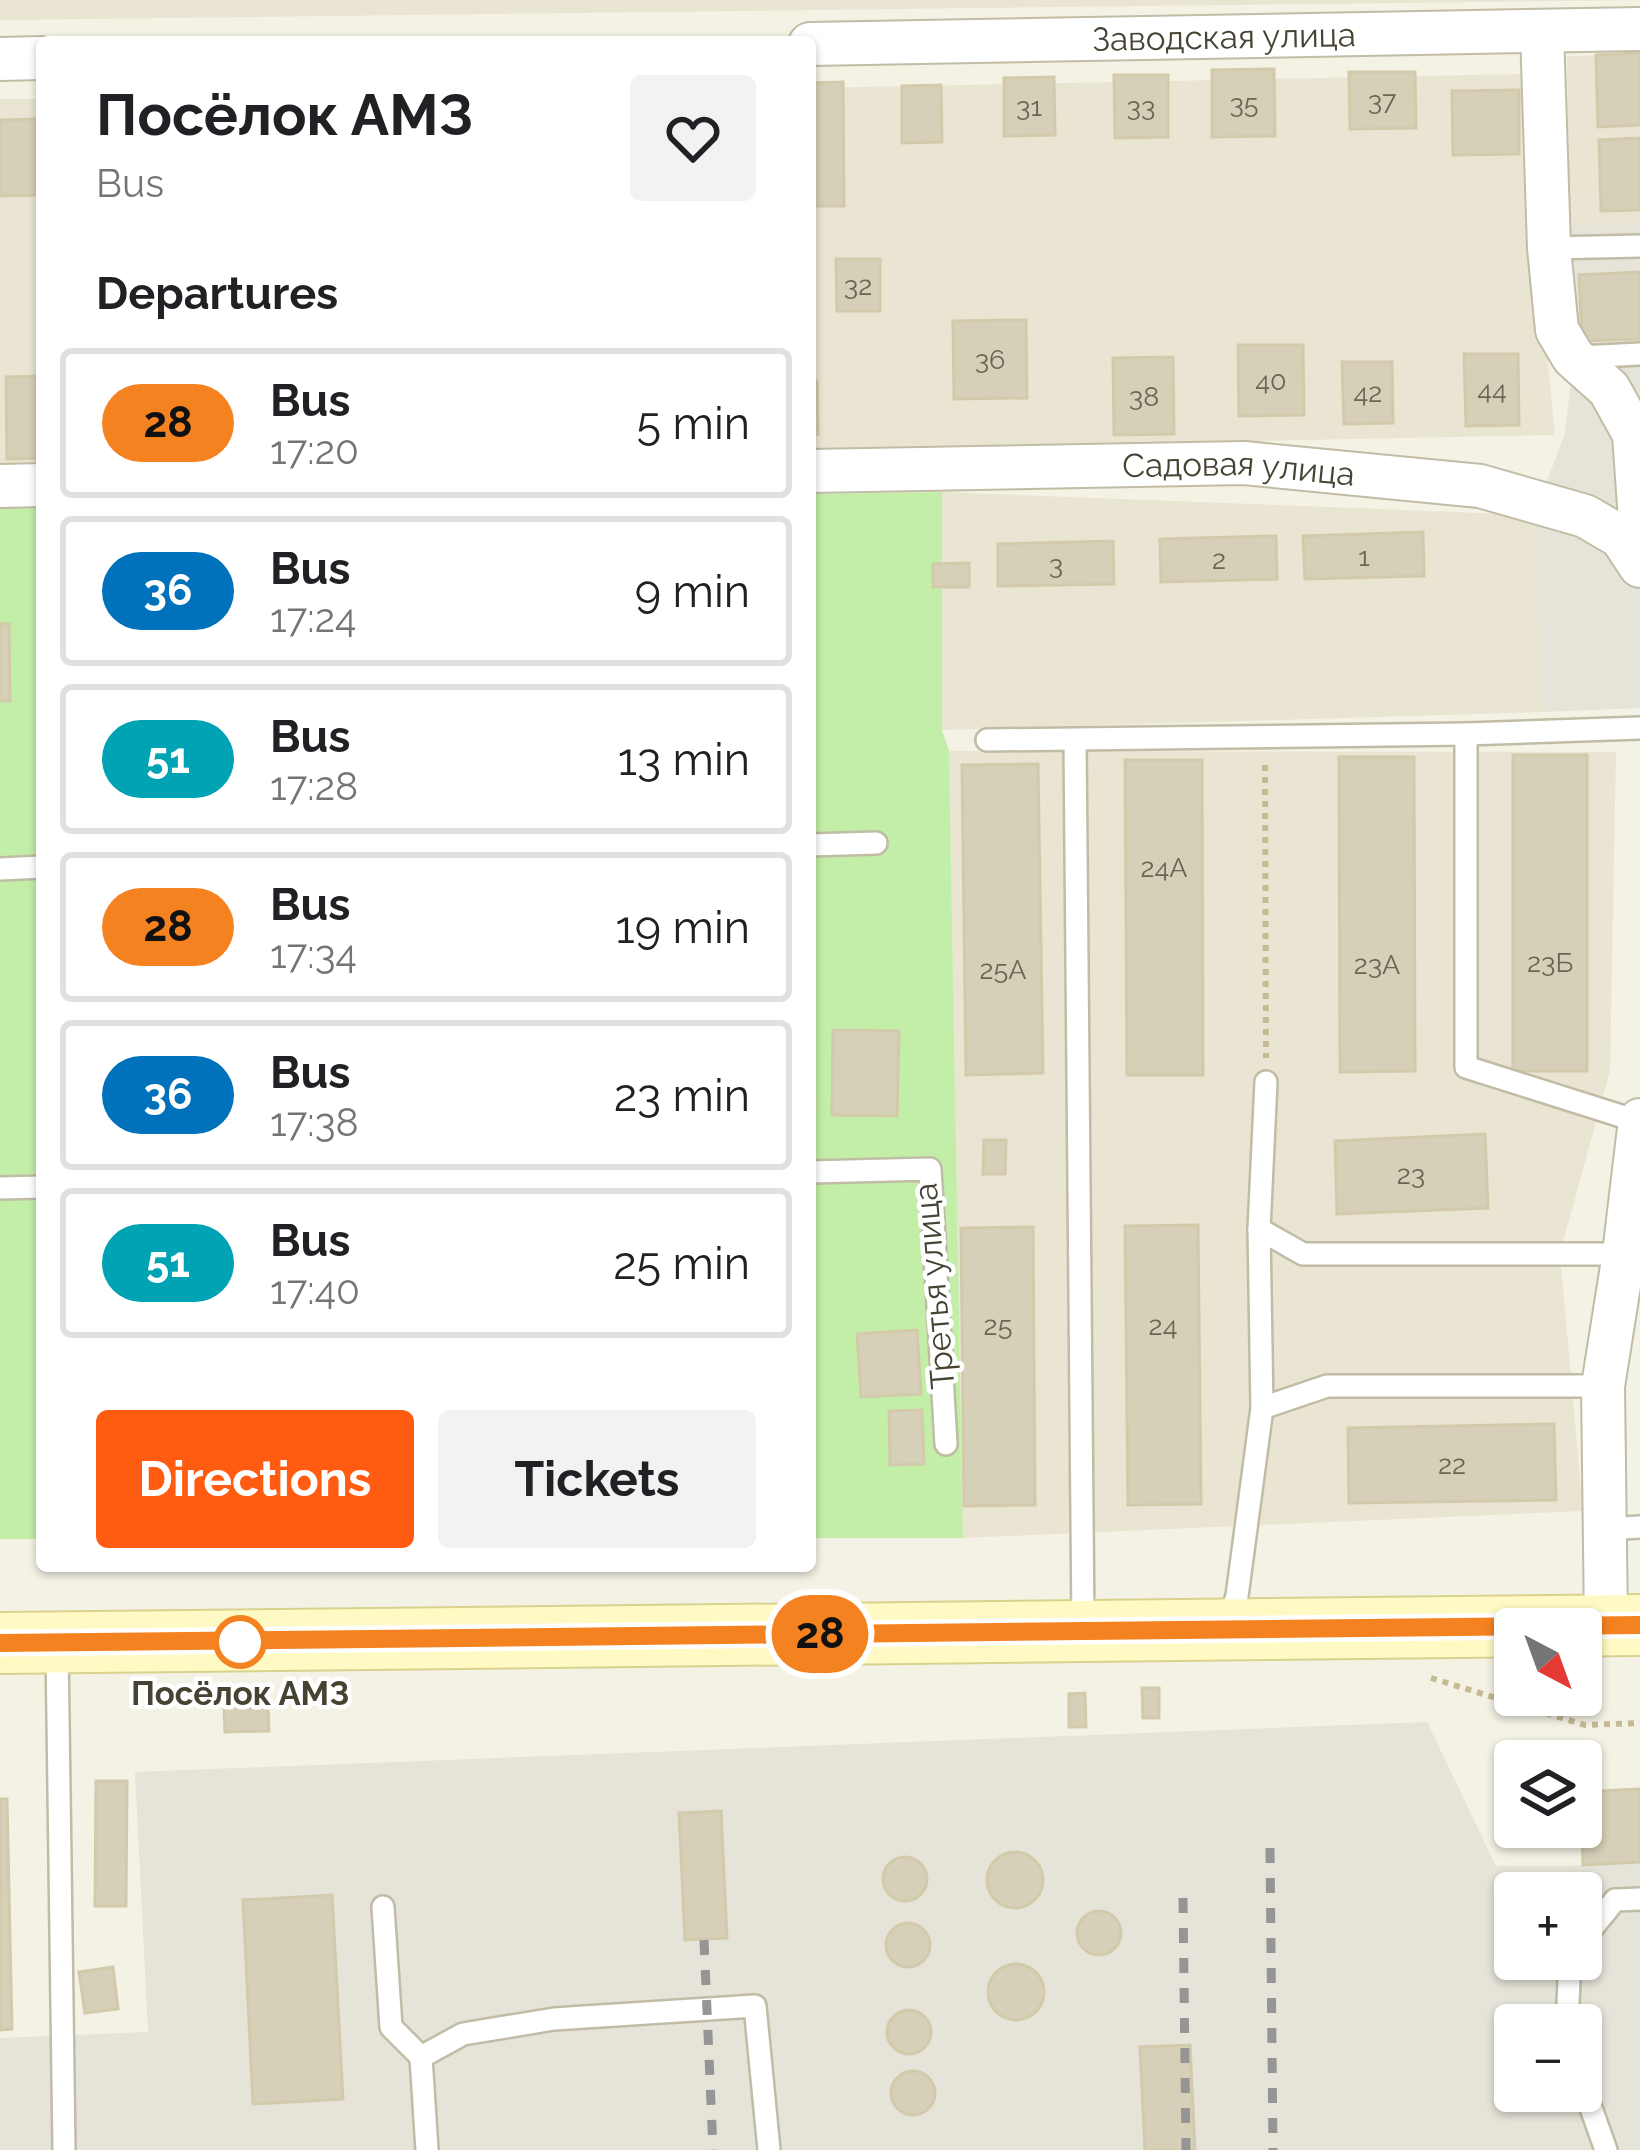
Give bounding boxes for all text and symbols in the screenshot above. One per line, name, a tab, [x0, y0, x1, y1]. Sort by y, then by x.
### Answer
street label: Заводская улица	[1092, 15, 1356, 58]
button: heart	[630, 75, 756, 201]
text: Посёлок АМЗ	[96, 81, 473, 148]
house number: 37	[1368, 85, 1397, 116]
house number: 35	[1229, 88, 1259, 119]
house number: 31	[1016, 91, 1042, 122]
house number: 33	[1127, 91, 1155, 122]
text: Bus	[96, 160, 164, 206]
text: Departures	[96, 267, 338, 320]
house number: 32	[844, 270, 872, 301]
house number: 36	[975, 344, 1005, 375]
house number: 40	[1255, 365, 1287, 396]
text: Bus	[270, 374, 351, 427]
house number: 44	[1477, 374, 1507, 405]
house number: 42	[1354, 377, 1382, 408]
house number: 38	[1129, 381, 1159, 412]
text: 5 min	[637, 397, 750, 450]
text: 28	[143, 398, 193, 447]
text: 17:20	[270, 427, 359, 473]
street label: Садовая улица	[1122, 443, 1357, 493]
house number: 1	[1358, 541, 1370, 572]
text: Bus	[270, 542, 351, 595]
house number: 2	[1212, 544, 1226, 575]
house number: 3	[1049, 549, 1063, 580]
text: 9 min	[635, 565, 750, 618]
text: 36	[144, 566, 192, 615]
text: 17:24	[270, 595, 356, 641]
text: Bus	[270, 710, 351, 763]
text: 13 min	[618, 733, 750, 786]
text: 51	[146, 734, 190, 783]
text: 17:28	[270, 763, 358, 809]
house number: 24А	[1140, 852, 1188, 883]
text: Bus	[270, 878, 351, 931]
text: 19 min	[615, 901, 750, 954]
text: 28	[143, 902, 193, 951]
text: 17:34	[270, 931, 357, 977]
house number: 23Б	[1527, 947, 1573, 978]
house number: 23А	[1354, 949, 1400, 980]
house number: 25А	[979, 954, 1027, 985]
text: Bus	[270, 1046, 351, 1099]
text: 23 min	[614, 1069, 750, 1122]
text: 36	[144, 1070, 192, 1119]
text: 17:38	[270, 1099, 359, 1145]
house number: 23	[1397, 1159, 1425, 1190]
street label: Третья улица	[906, 1181, 962, 1391]
text: Bus	[270, 1214, 351, 1267]
text: 25 min	[613, 1237, 750, 1290]
text: 51	[146, 1238, 190, 1287]
text: 17:40	[270, 1267, 360, 1313]
house number: 25	[984, 1310, 1012, 1341]
house number: 24	[1149, 1310, 1177, 1341]
button: Directions	[96, 1410, 414, 1548]
button: Tickets	[438, 1410, 756, 1548]
house number: 22	[1438, 1449, 1466, 1480]
line badge: 28	[766, 1595, 874, 1673]
north arrow	[1494, 1608, 1602, 1716]
map controls	[1494, 1608, 1602, 2112]
text: 28	[795, 1609, 845, 1658]
marker: Посёлок АМЗ	[215, 1617, 265, 1667]
place label: Посёлок АМЗ	[131, 1674, 349, 1713]
button: layers	[1494, 1740, 1602, 1848]
button: +	[1494, 1872, 1602, 1980]
button: −	[1494, 2004, 1602, 2112]

